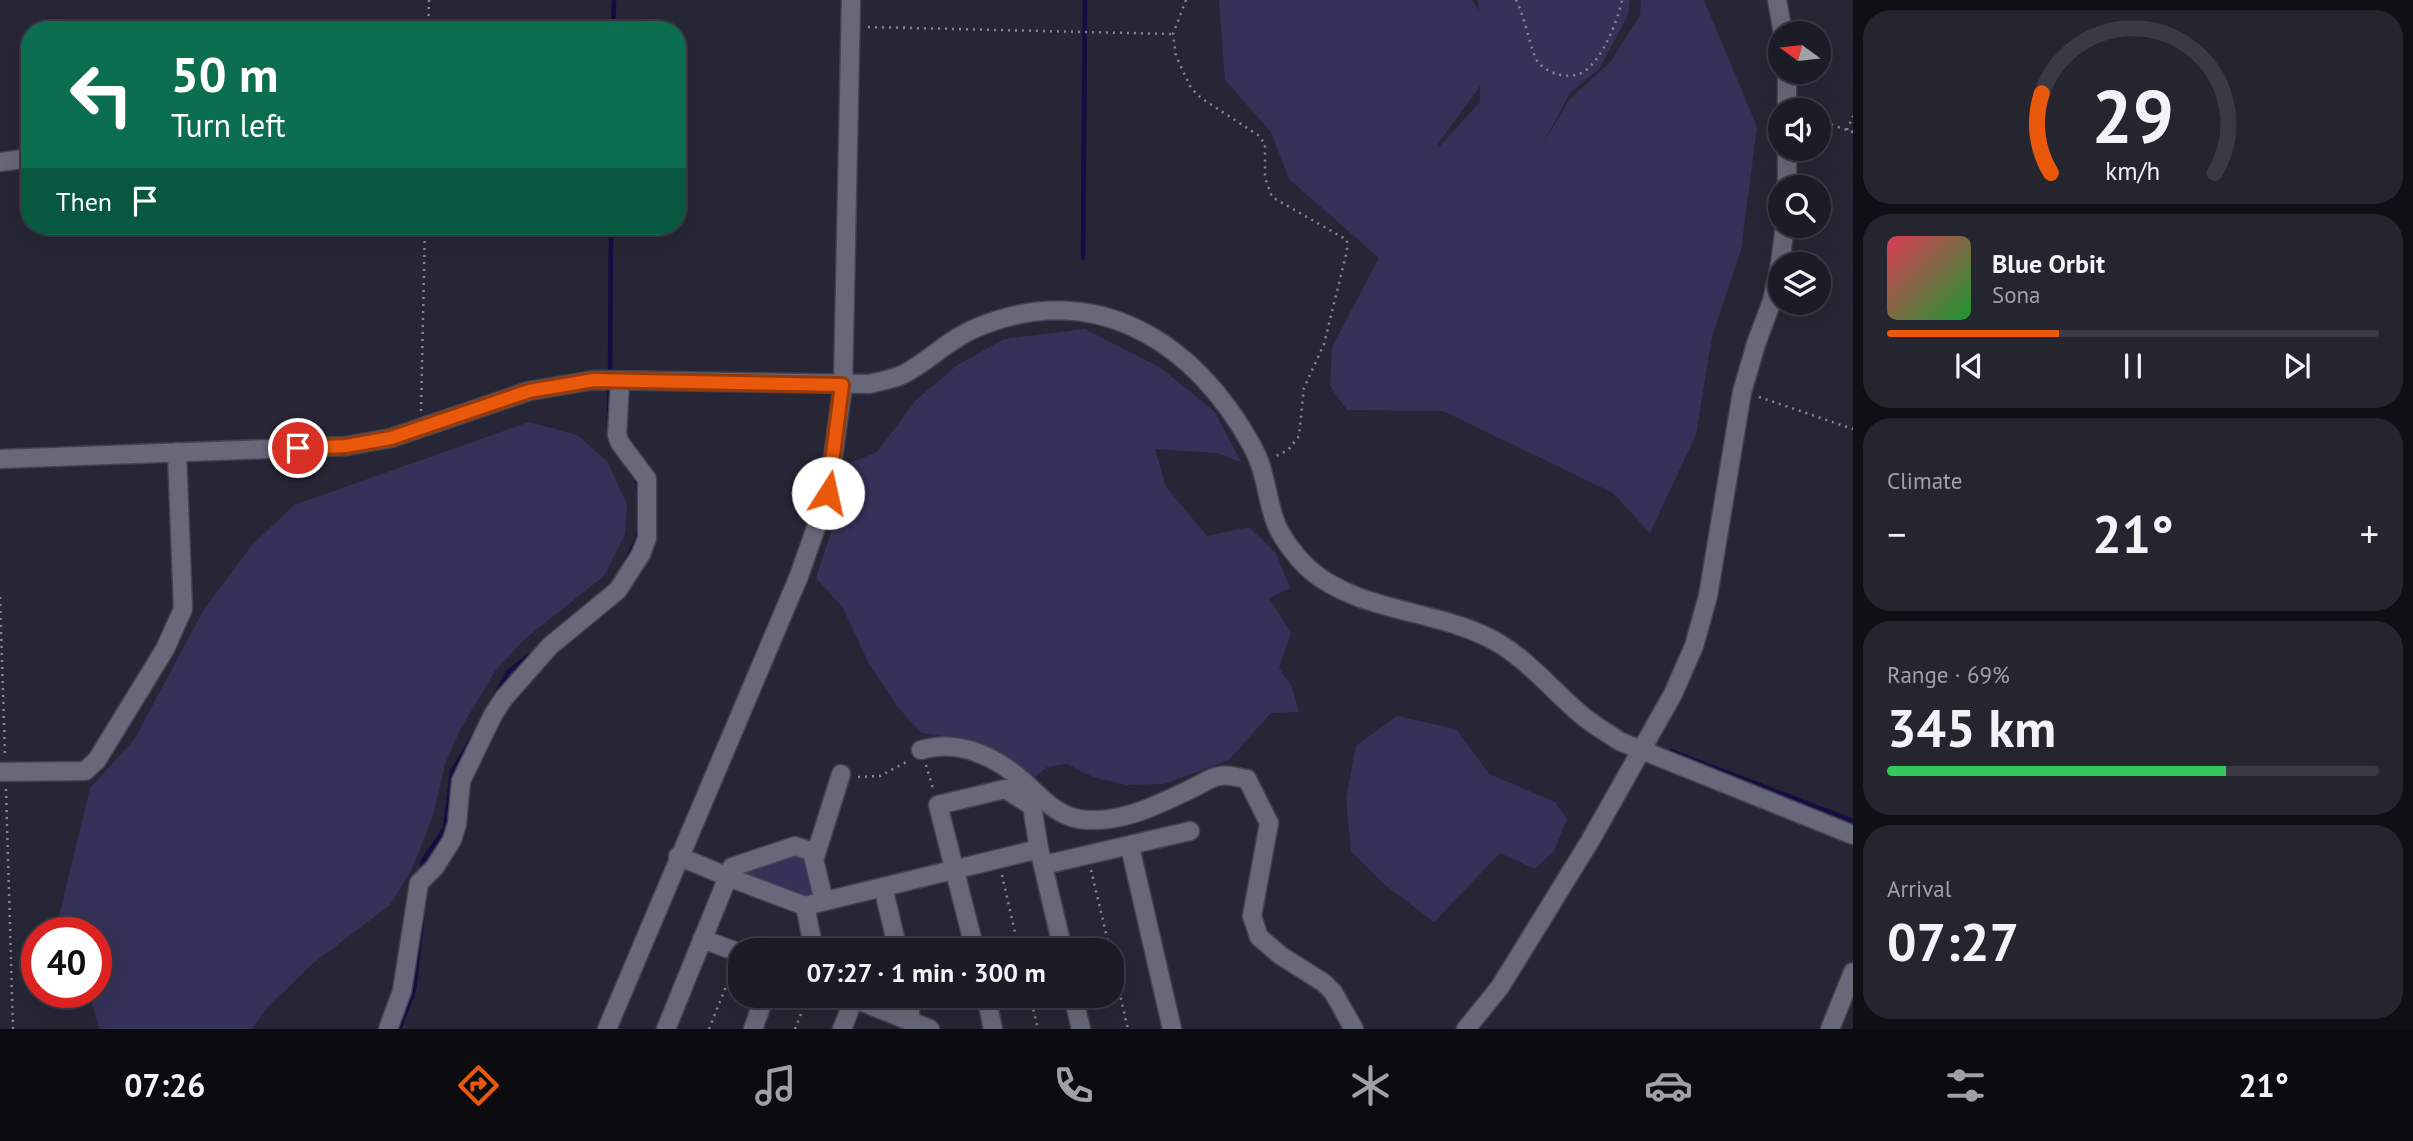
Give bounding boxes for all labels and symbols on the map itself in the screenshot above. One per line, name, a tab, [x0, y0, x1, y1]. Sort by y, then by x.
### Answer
north arrow	[1768, 21, 1830, 84]
pin	[268, 418, 328, 478]
position arrow	[791, 456, 865, 530]
speed limit sign: 40	[21, 917, 112, 1008]

